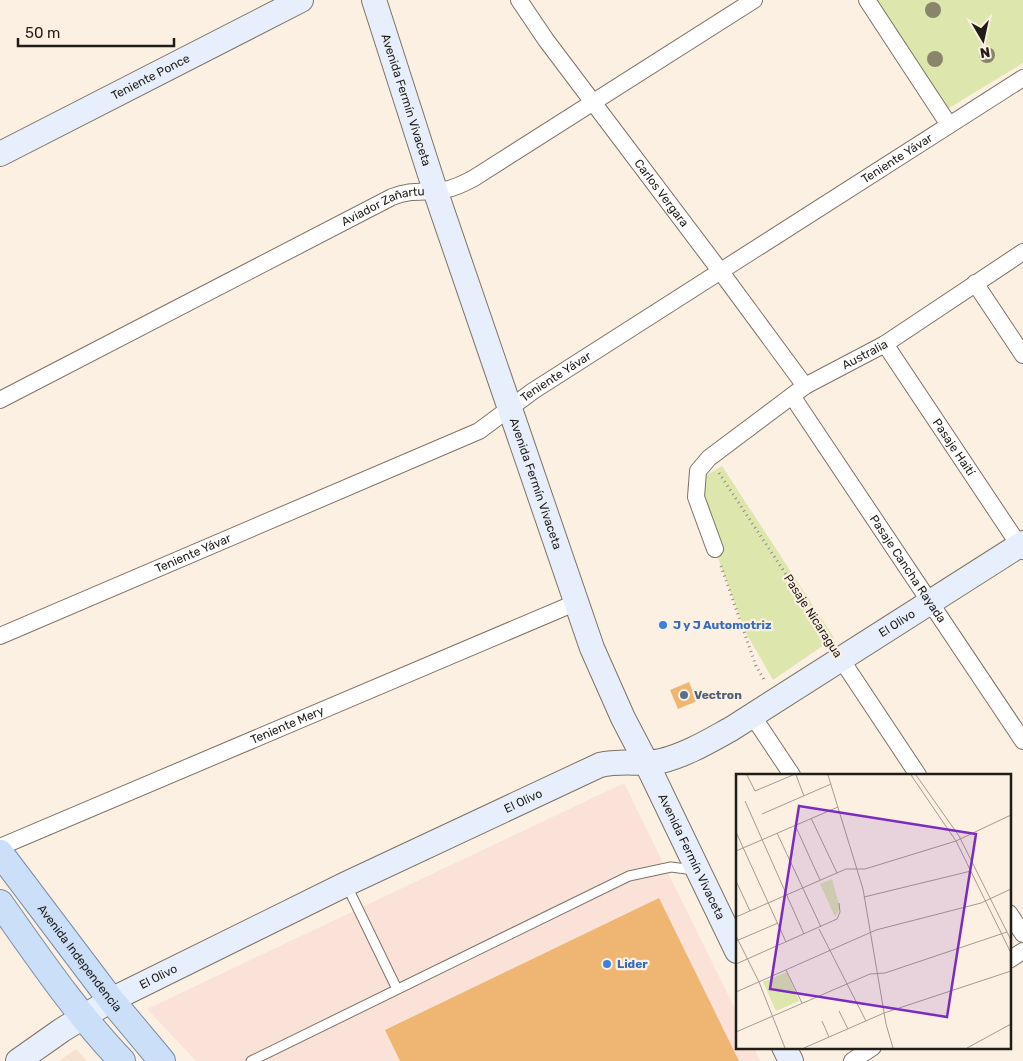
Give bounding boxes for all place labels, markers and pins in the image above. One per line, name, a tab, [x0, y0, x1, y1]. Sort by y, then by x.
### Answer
place label: J y J Automotriz	[673, 618, 772, 632]
marker: J y J Automotriz	[657, 619, 669, 631]
place label: Vectron	[694, 688, 742, 702]
marker: Vectron	[678, 689, 690, 701]
place label: Lider	[617, 957, 648, 971]
marker: Lider	[601, 958, 613, 970]

